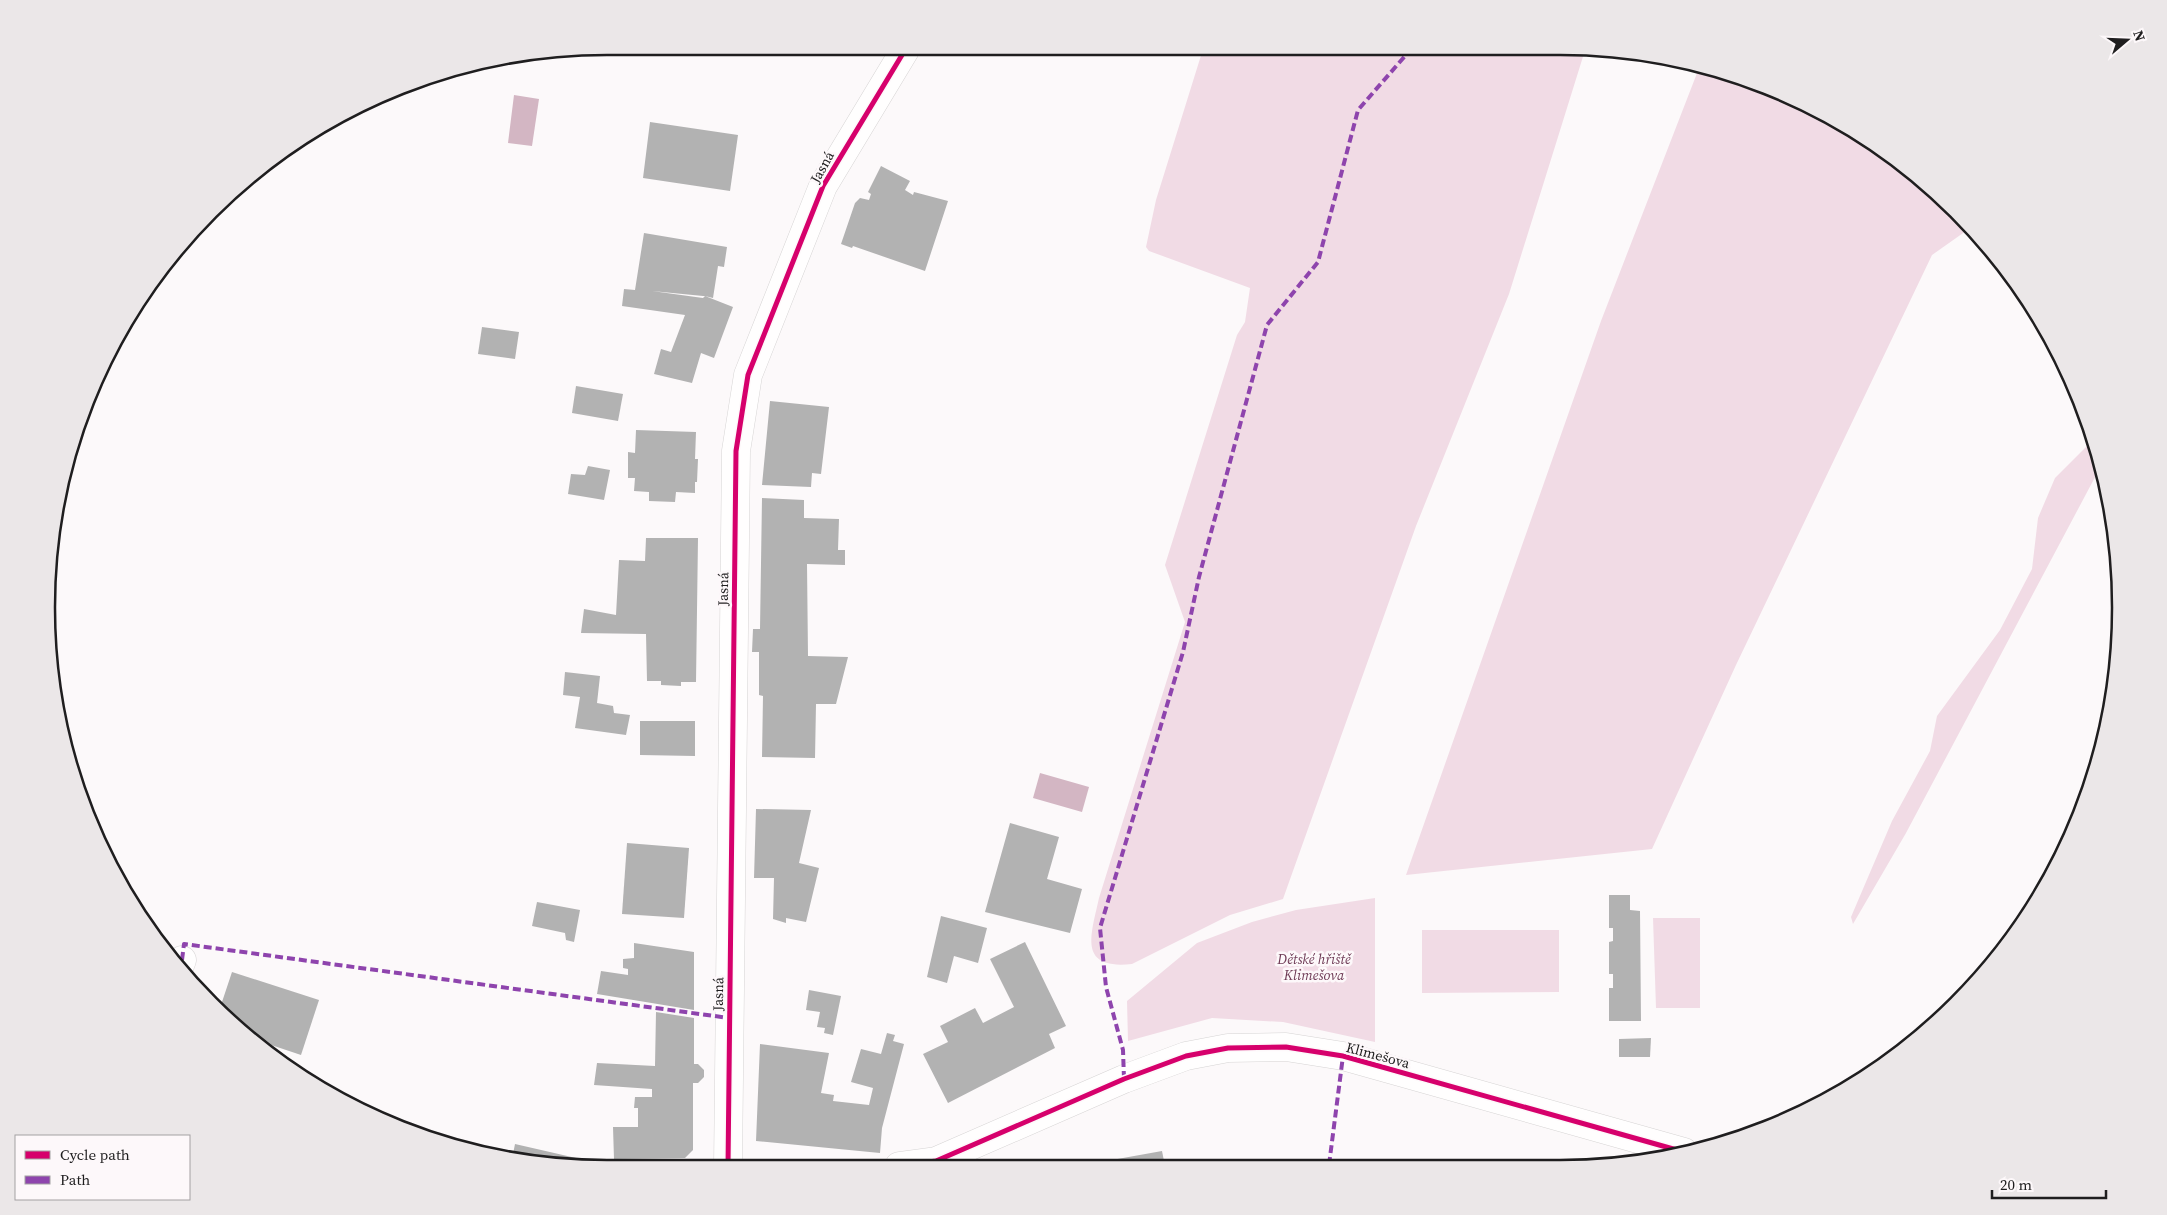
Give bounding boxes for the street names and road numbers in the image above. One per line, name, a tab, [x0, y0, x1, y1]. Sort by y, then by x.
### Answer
street label: Jasná	[805, 147, 839, 187]
street label: Jasná	[713, 571, 733, 607]
street label: Jasná	[708, 976, 728, 1012]
street label: Klimešova	[1344, 1037, 1413, 1073]

